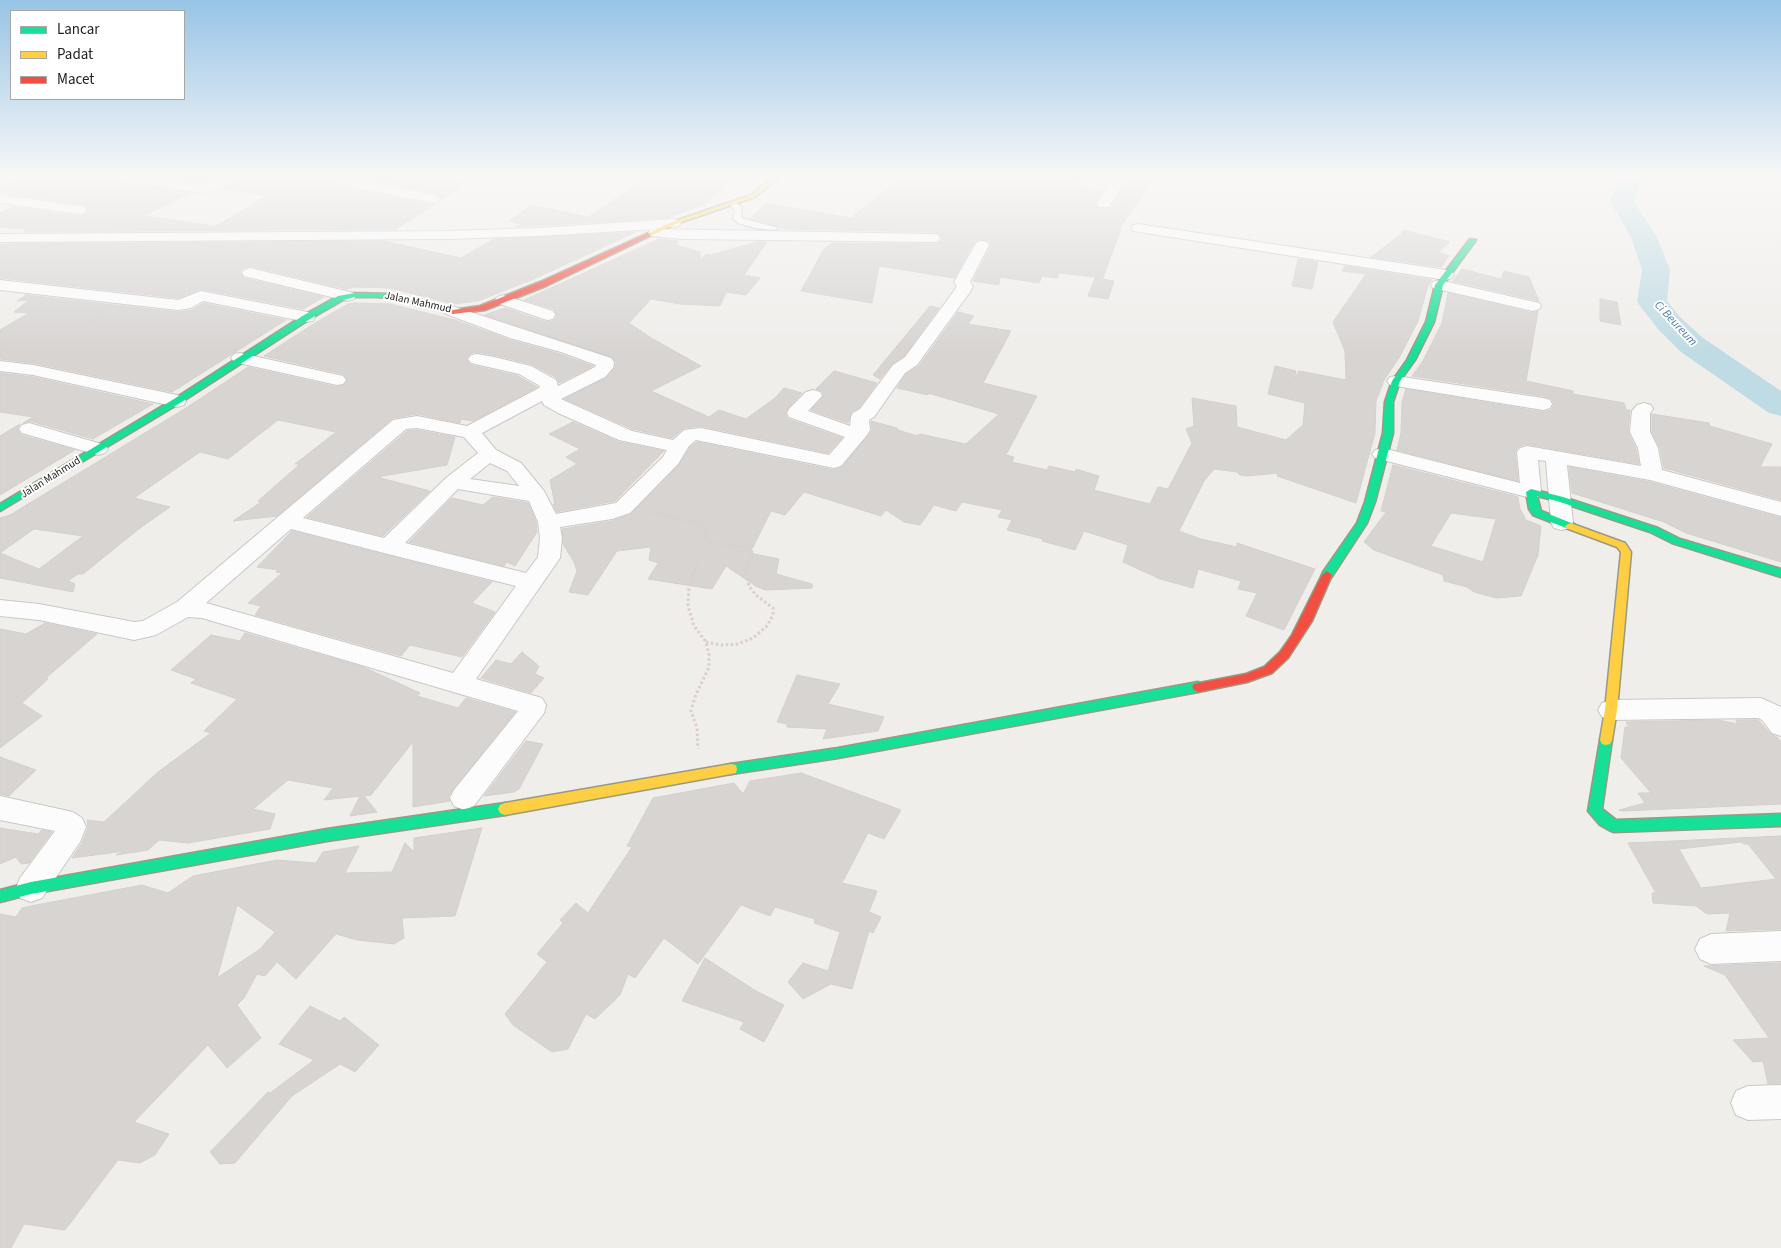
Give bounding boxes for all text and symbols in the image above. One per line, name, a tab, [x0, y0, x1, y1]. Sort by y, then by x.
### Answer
legend	[10, 10, 185, 100]
text: Lancar	[57, 19, 100, 40]
text: Padat	[57, 44, 93, 65]
text: Macet	[57, 69, 94, 90]
street label: Jalan Mahmud	[383, 289, 453, 317]
water label: Ci Beureum	[1651, 299, 1699, 349]
street label: Jalan Mahmud	[19, 454, 83, 502]

